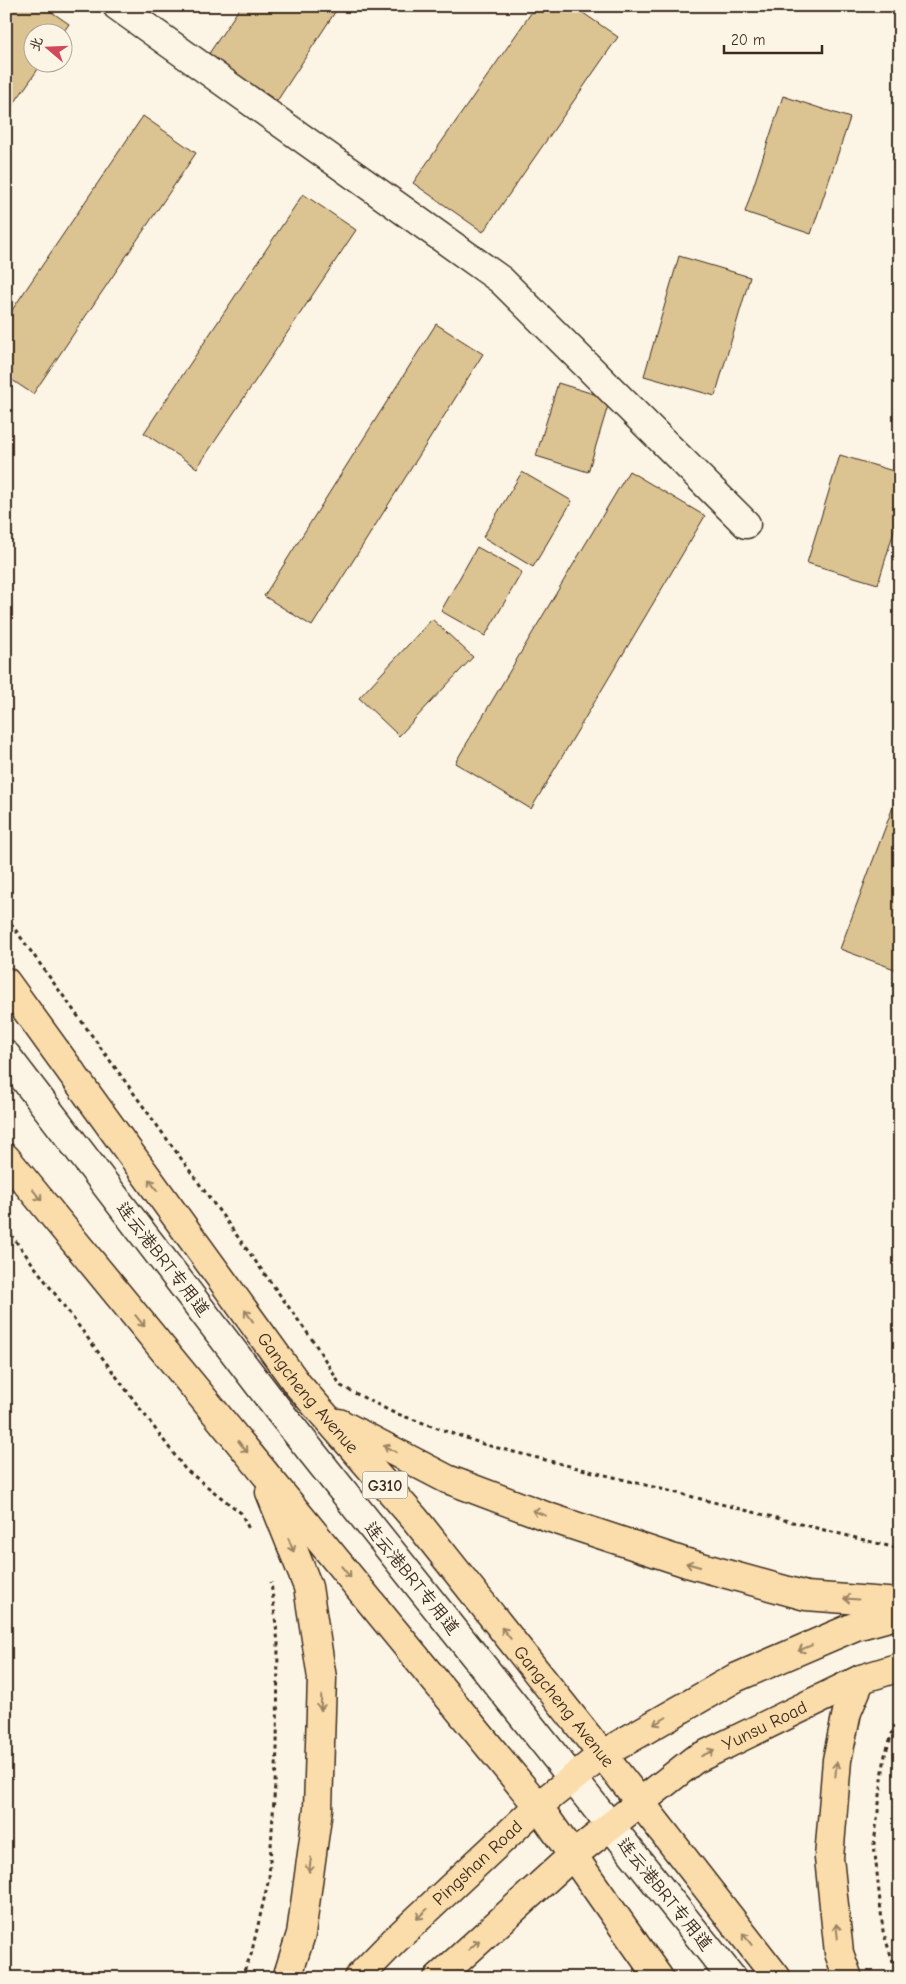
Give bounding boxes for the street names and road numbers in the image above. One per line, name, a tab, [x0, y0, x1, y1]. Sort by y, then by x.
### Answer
street label: 连云港BRT专用道	[111, 1198, 214, 1321]
street label: Gangcheng Avenue	[252, 1329, 363, 1458]
road number: G310	[362, 1472, 408, 1498]
street label: 连云港BRT专用道	[360, 1518, 464, 1639]
street label: Gangcheng Avenue	[509, 1642, 618, 1772]
street label: Yunsu Road	[719, 1697, 811, 1756]
street label: Pingshan Road	[429, 1816, 527, 1910]
street label: 连云港BRT专用道	[613, 1834, 717, 1955]

